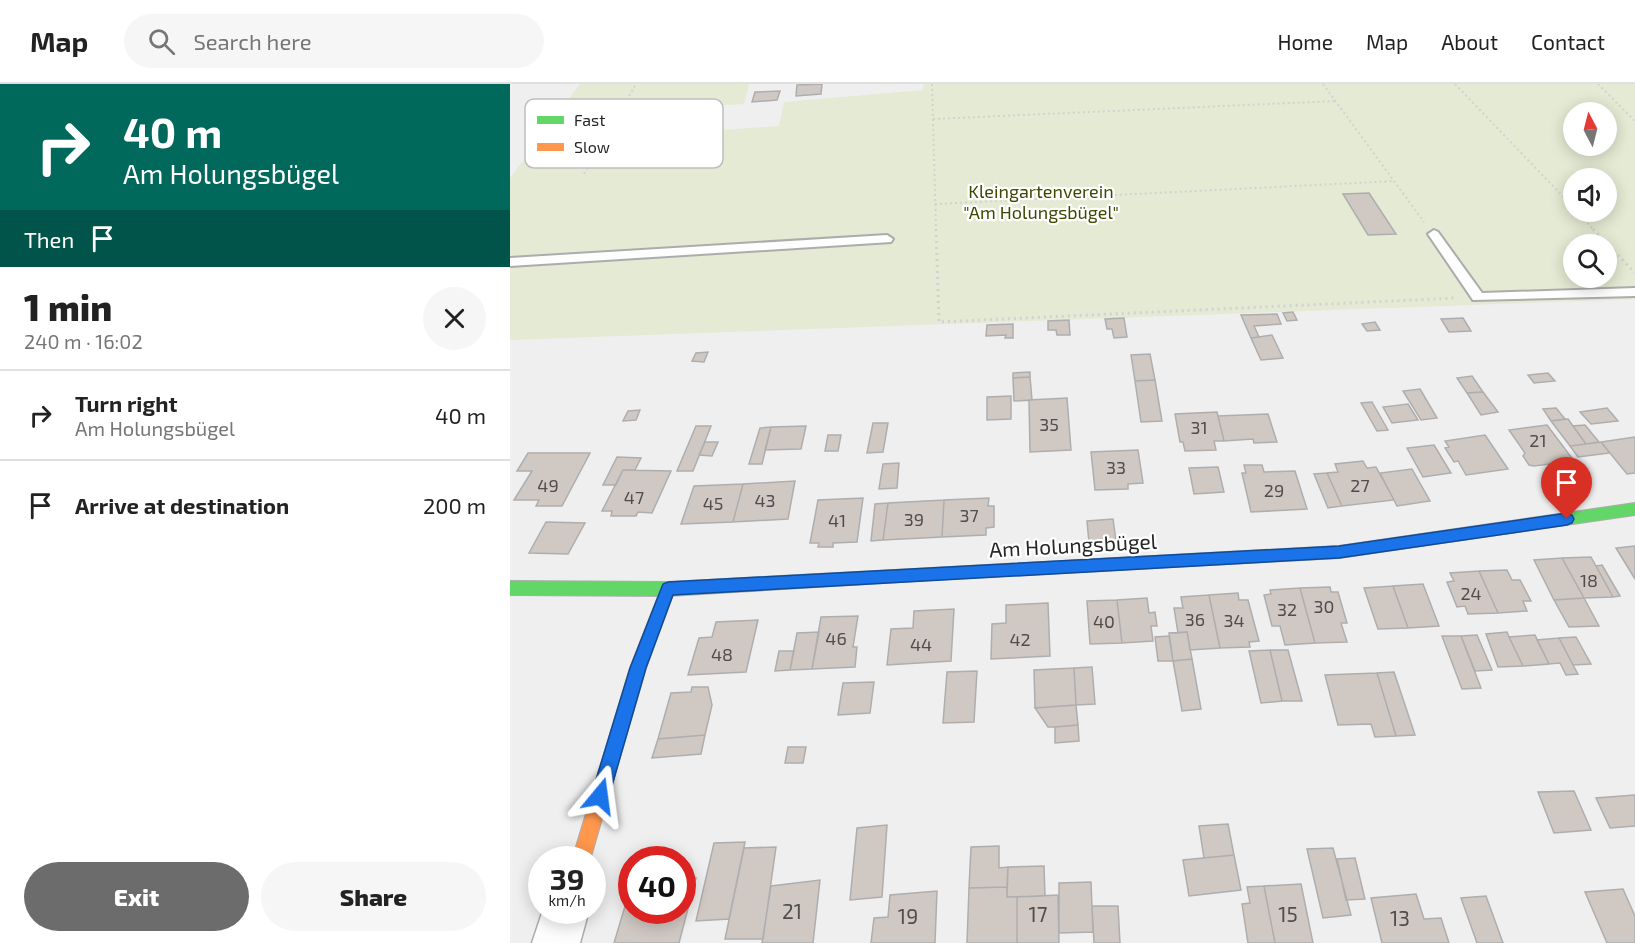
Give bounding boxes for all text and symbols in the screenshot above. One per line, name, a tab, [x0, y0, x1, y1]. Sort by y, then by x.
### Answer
search box	[124, 14, 544, 68]
text: Map	[30, 24, 88, 58]
icon: search	[145, 25, 178, 58]
text: Search here	[193, 28, 312, 54]
text: Home	[1277, 29, 1333, 54]
text: Map	[1366, 29, 1408, 54]
text: About	[1441, 29, 1498, 54]
text: Contact	[1531, 29, 1605, 54]
legend	[525, 99, 723, 168]
north arrow	[1563, 102, 1617, 156]
map controls	[1563, 102, 1617, 288]
text: 40 m	[123, 106, 222, 156]
icon: right	[24, 108, 102, 186]
text: Fast	[574, 110, 605, 129]
text: Slow	[574, 137, 610, 156]
text: Am Holungsbügel	[123, 157, 339, 189]
button: sound	[1563, 168, 1617, 222]
park label: Kleingartenverein "Am Holungsbügel"	[963, 180, 1119, 223]
icon: arrive	[86, 222, 119, 255]
text: Then	[24, 226, 74, 252]
button: search	[1563, 234, 1617, 288]
text: 1 min	[24, 285, 112, 328]
button: close	[423, 287, 486, 350]
text: 240 m · 16:02	[24, 329, 143, 353]
text: Turn right	[75, 390, 177, 416]
icon: right	[24, 399, 57, 432]
text: 40 m	[435, 402, 486, 428]
house number: 35	[1039, 413, 1059, 435]
text: Am Holungsbügel	[75, 416, 235, 440]
house number: 31	[1190, 416, 1208, 438]
house number: 21	[1529, 429, 1547, 451]
house number: 33	[1106, 456, 1126, 478]
pin	[1541, 457, 1592, 519]
icon: arrive	[1550, 466, 1583, 499]
house number: 49	[537, 474, 559, 496]
house number: 27	[1350, 474, 1370, 496]
house number: 29	[1264, 479, 1284, 501]
house number: 47	[624, 486, 644, 508]
icon: arrive	[24, 489, 57, 522]
house number: 43	[754, 489, 776, 511]
text: Arrive at destination	[75, 492, 289, 518]
text: 200 m	[423, 492, 486, 518]
house number: 45	[703, 492, 723, 514]
house number: 37	[959, 504, 979, 526]
house number: 39	[904, 508, 924, 530]
house number: 41	[828, 509, 846, 531]
street label: Am Holungsbügel	[988, 528, 1158, 561]
house number: 18	[1580, 569, 1598, 591]
house number: 24	[1460, 582, 1482, 604]
house number: 30	[1314, 595, 1334, 617]
house number: 32	[1277, 598, 1297, 620]
house number: 36	[1185, 608, 1205, 630]
house number: 34	[1223, 609, 1245, 631]
house number: 40	[1093, 610, 1115, 632]
house number: 46	[825, 627, 847, 649]
house number: 42	[1009, 628, 1031, 650]
house number: 44	[910, 633, 932, 655]
house number: 48	[711, 643, 733, 665]
position arrow	[568, 764, 632, 828]
speed limit sign: 40	[618, 846, 696, 924]
text: 39	[550, 860, 584, 896]
button: Exit	[24, 862, 249, 931]
button: Share	[261, 862, 486, 931]
text: km/h	[548, 891, 586, 909]
house number: 21	[782, 898, 802, 923]
house number: 17	[1028, 901, 1048, 926]
house number: 15	[1278, 901, 1298, 926]
house number: 19	[898, 903, 918, 928]
house number: 13	[1390, 905, 1410, 930]

